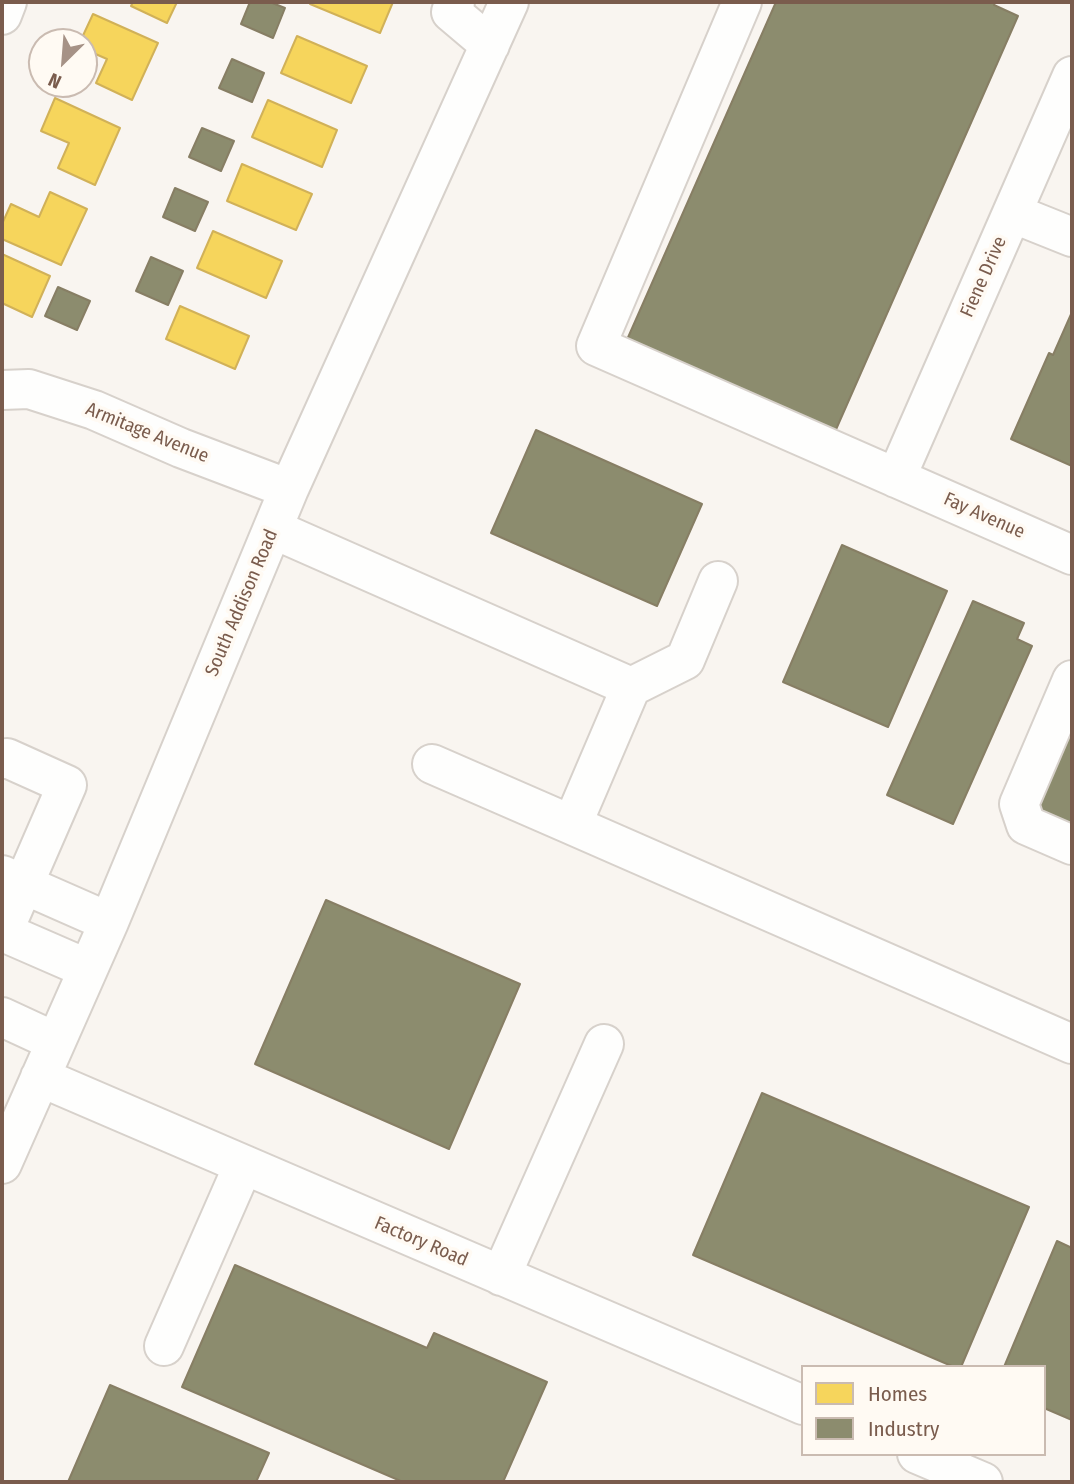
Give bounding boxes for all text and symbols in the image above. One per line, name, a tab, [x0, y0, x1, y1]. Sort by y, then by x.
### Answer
north arrow	[28, 28, 98, 98]
text: N	[45, 68, 65, 94]
street label: Fiene Drive	[956, 233, 1012, 321]
street label: Armitage Avenue	[82, 398, 212, 468]
street label: Fay Avenue	[940, 488, 1028, 544]
street label: South Addison Road	[201, 526, 283, 680]
street label: Factory Road	[371, 1212, 471, 1272]
legend	[801, 1365, 1046, 1456]
text: Homes	[868, 1381, 927, 1407]
text: Industry	[868, 1416, 939, 1442]

